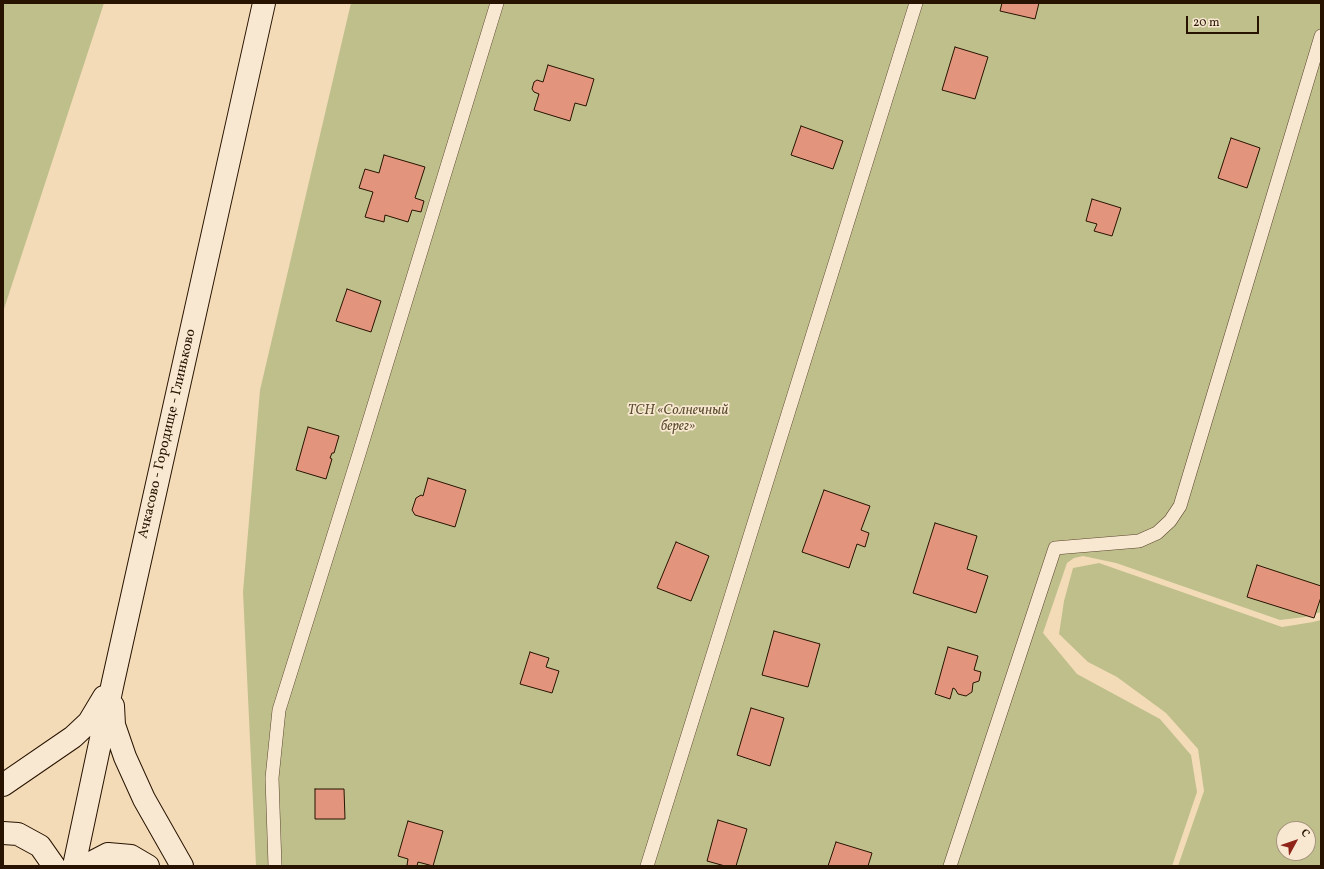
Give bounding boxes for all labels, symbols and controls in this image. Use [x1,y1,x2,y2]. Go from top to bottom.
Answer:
scale bar [1188,8,1261,34]
text: 20 m [1193,15,1220,31]
street label: Ачкасово - Городище - Глиньково [136,328,200,540]
park label: ТСН «Солнечный берег» [628,403,728,436]
north arrow [1276,821,1316,861]
text: С [1297,826,1313,841]

